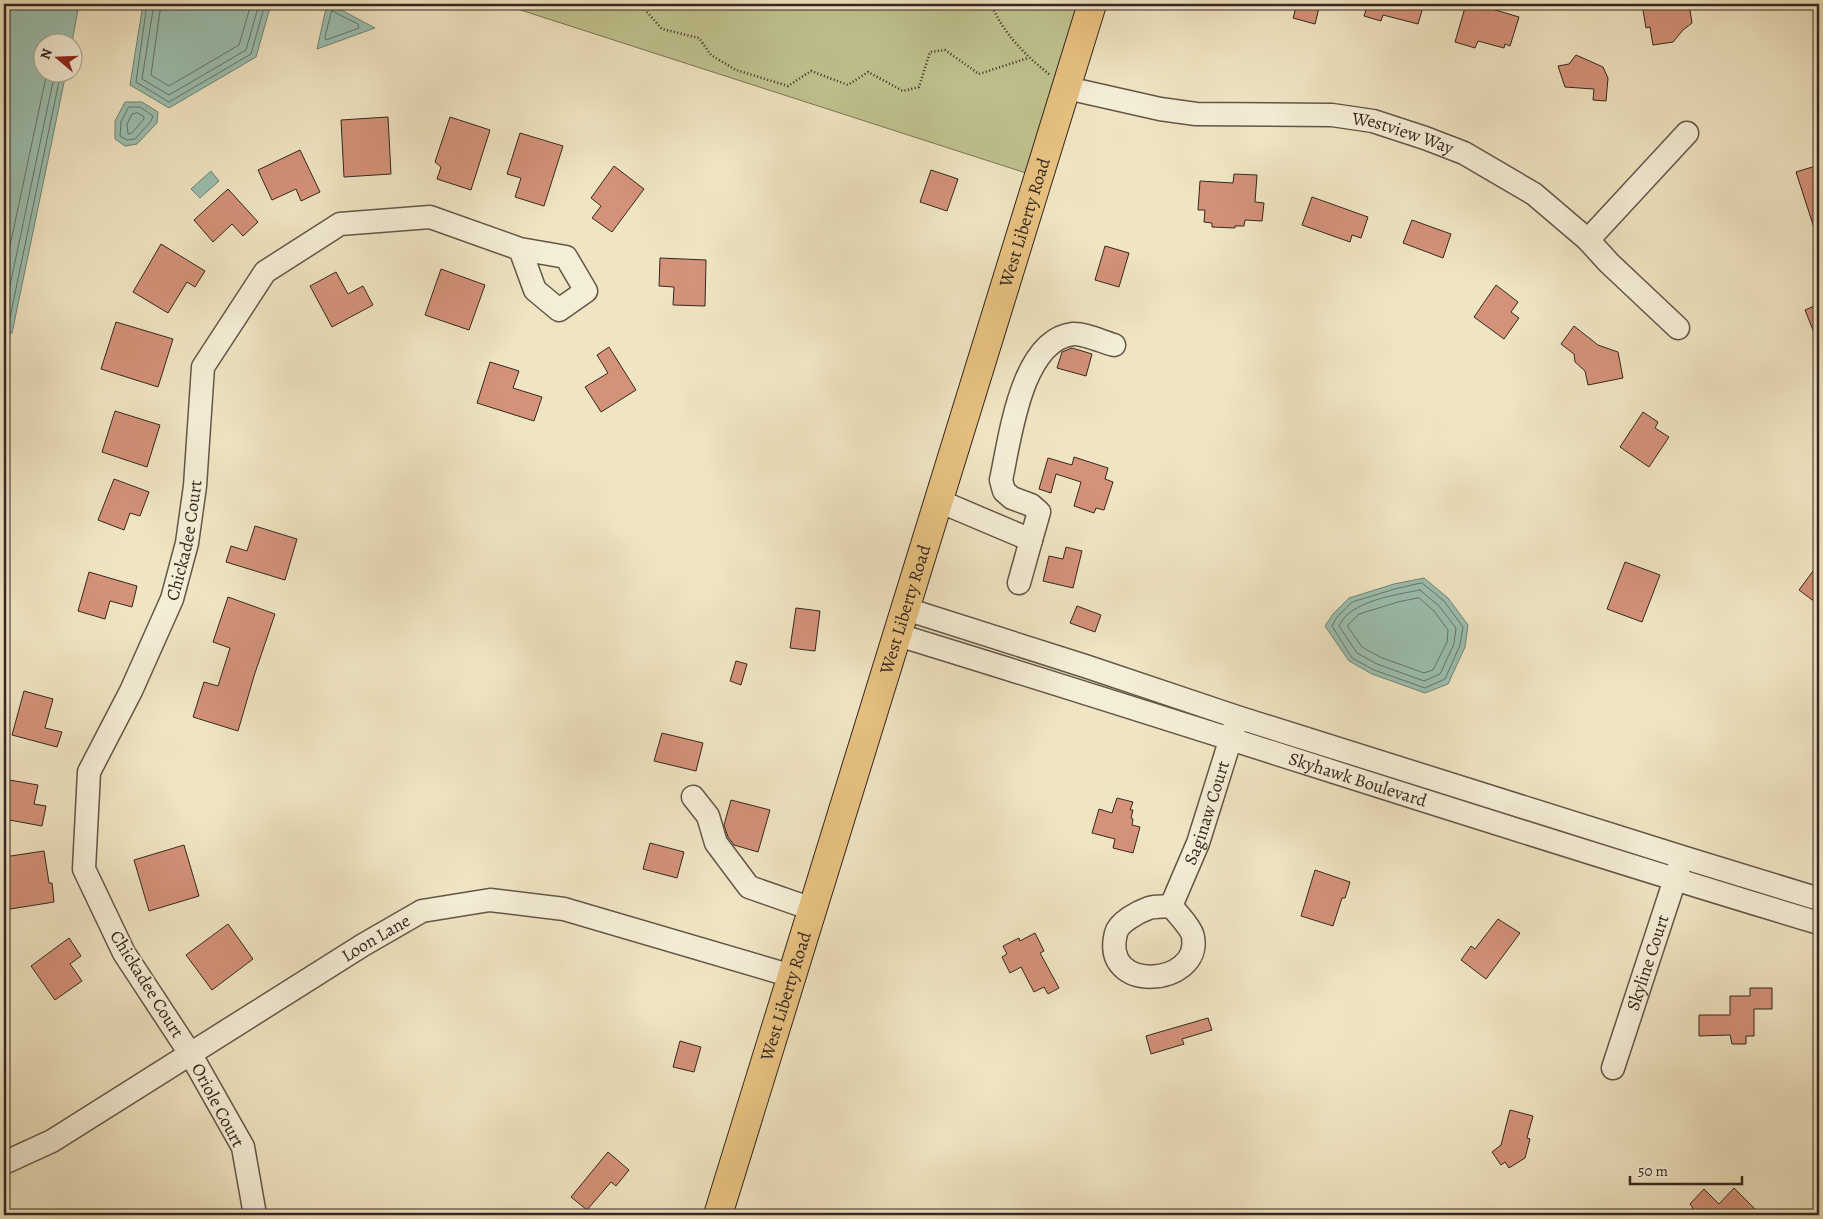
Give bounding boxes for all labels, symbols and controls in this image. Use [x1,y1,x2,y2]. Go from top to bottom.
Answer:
north arrow [32,32,82,82]
text: N [36,46,57,62]
street label: Westview Way [1350,106,1458,160]
street label: West Liberty Road [993,155,1056,291]
street label: Chickadee Court [160,479,207,603]
street label: West Liberty Road [874,541,936,678]
street label: Skyhawk Boulevard [1286,746,1430,813]
street label: Saginaw Court [1178,758,1235,869]
street label: Loon Lane [337,908,415,968]
street label: Skyline Court [1621,911,1675,1014]
street label: Chickadee Court [104,926,190,1042]
street label: West Liberty Road [754,928,817,1065]
street label: Oriole Court [186,1059,250,1151]
scale bar [1630,1154,1743,1186]
text: 50 m [1638,1161,1668,1181]

